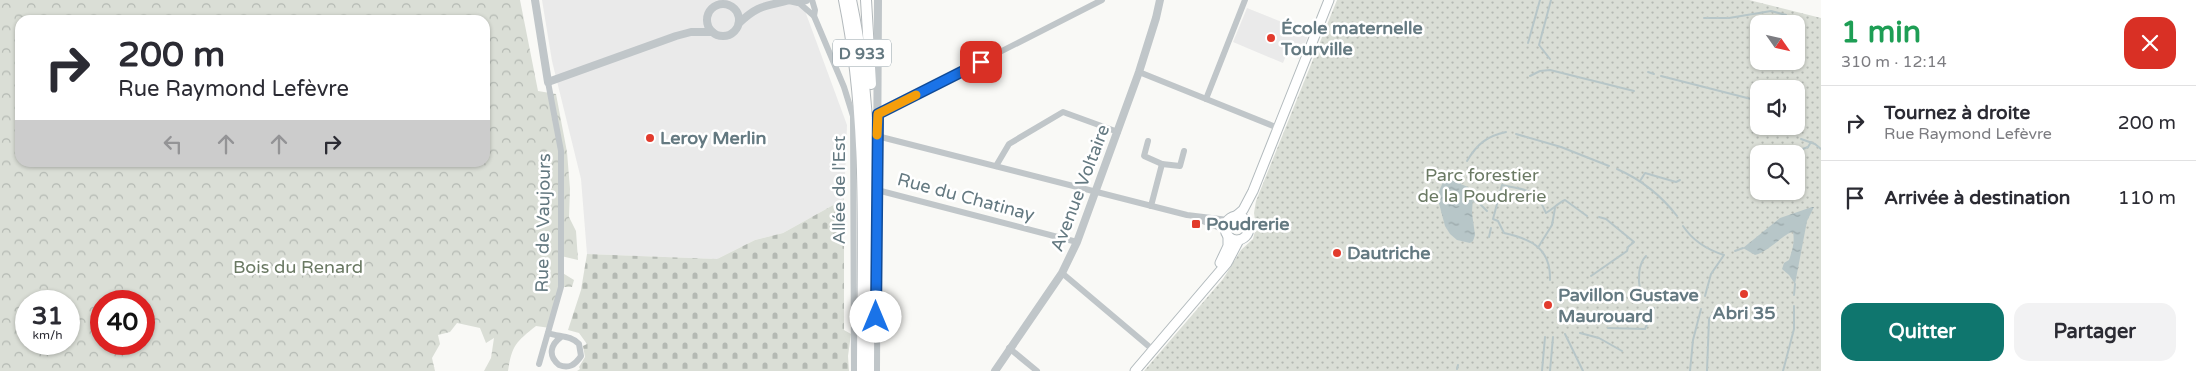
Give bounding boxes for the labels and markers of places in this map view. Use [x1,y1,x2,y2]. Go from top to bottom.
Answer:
place label: École maternelle Tourville [1280,17,1423,60]
marker: École maternelle Tourville [1265,32,1277,44]
pin [960,41,1002,83]
place label: Leroy Merlin [660,127,767,149]
marker: Leroy Merlin [644,132,656,144]
place label: Poudrerie [1206,213,1289,235]
marker: Poudrerie [1190,218,1202,230]
place label: Dautriche [1347,242,1430,264]
marker: Dautriche [1331,247,1343,259]
place label: Pavillon Gustave Maurouard [1558,284,1699,327]
marker: Abri 35 [1738,288,1750,300]
marker: Pavillon Gustave Maurouard [1542,299,1554,311]
place label: Abri 35 [1712,302,1776,324]

